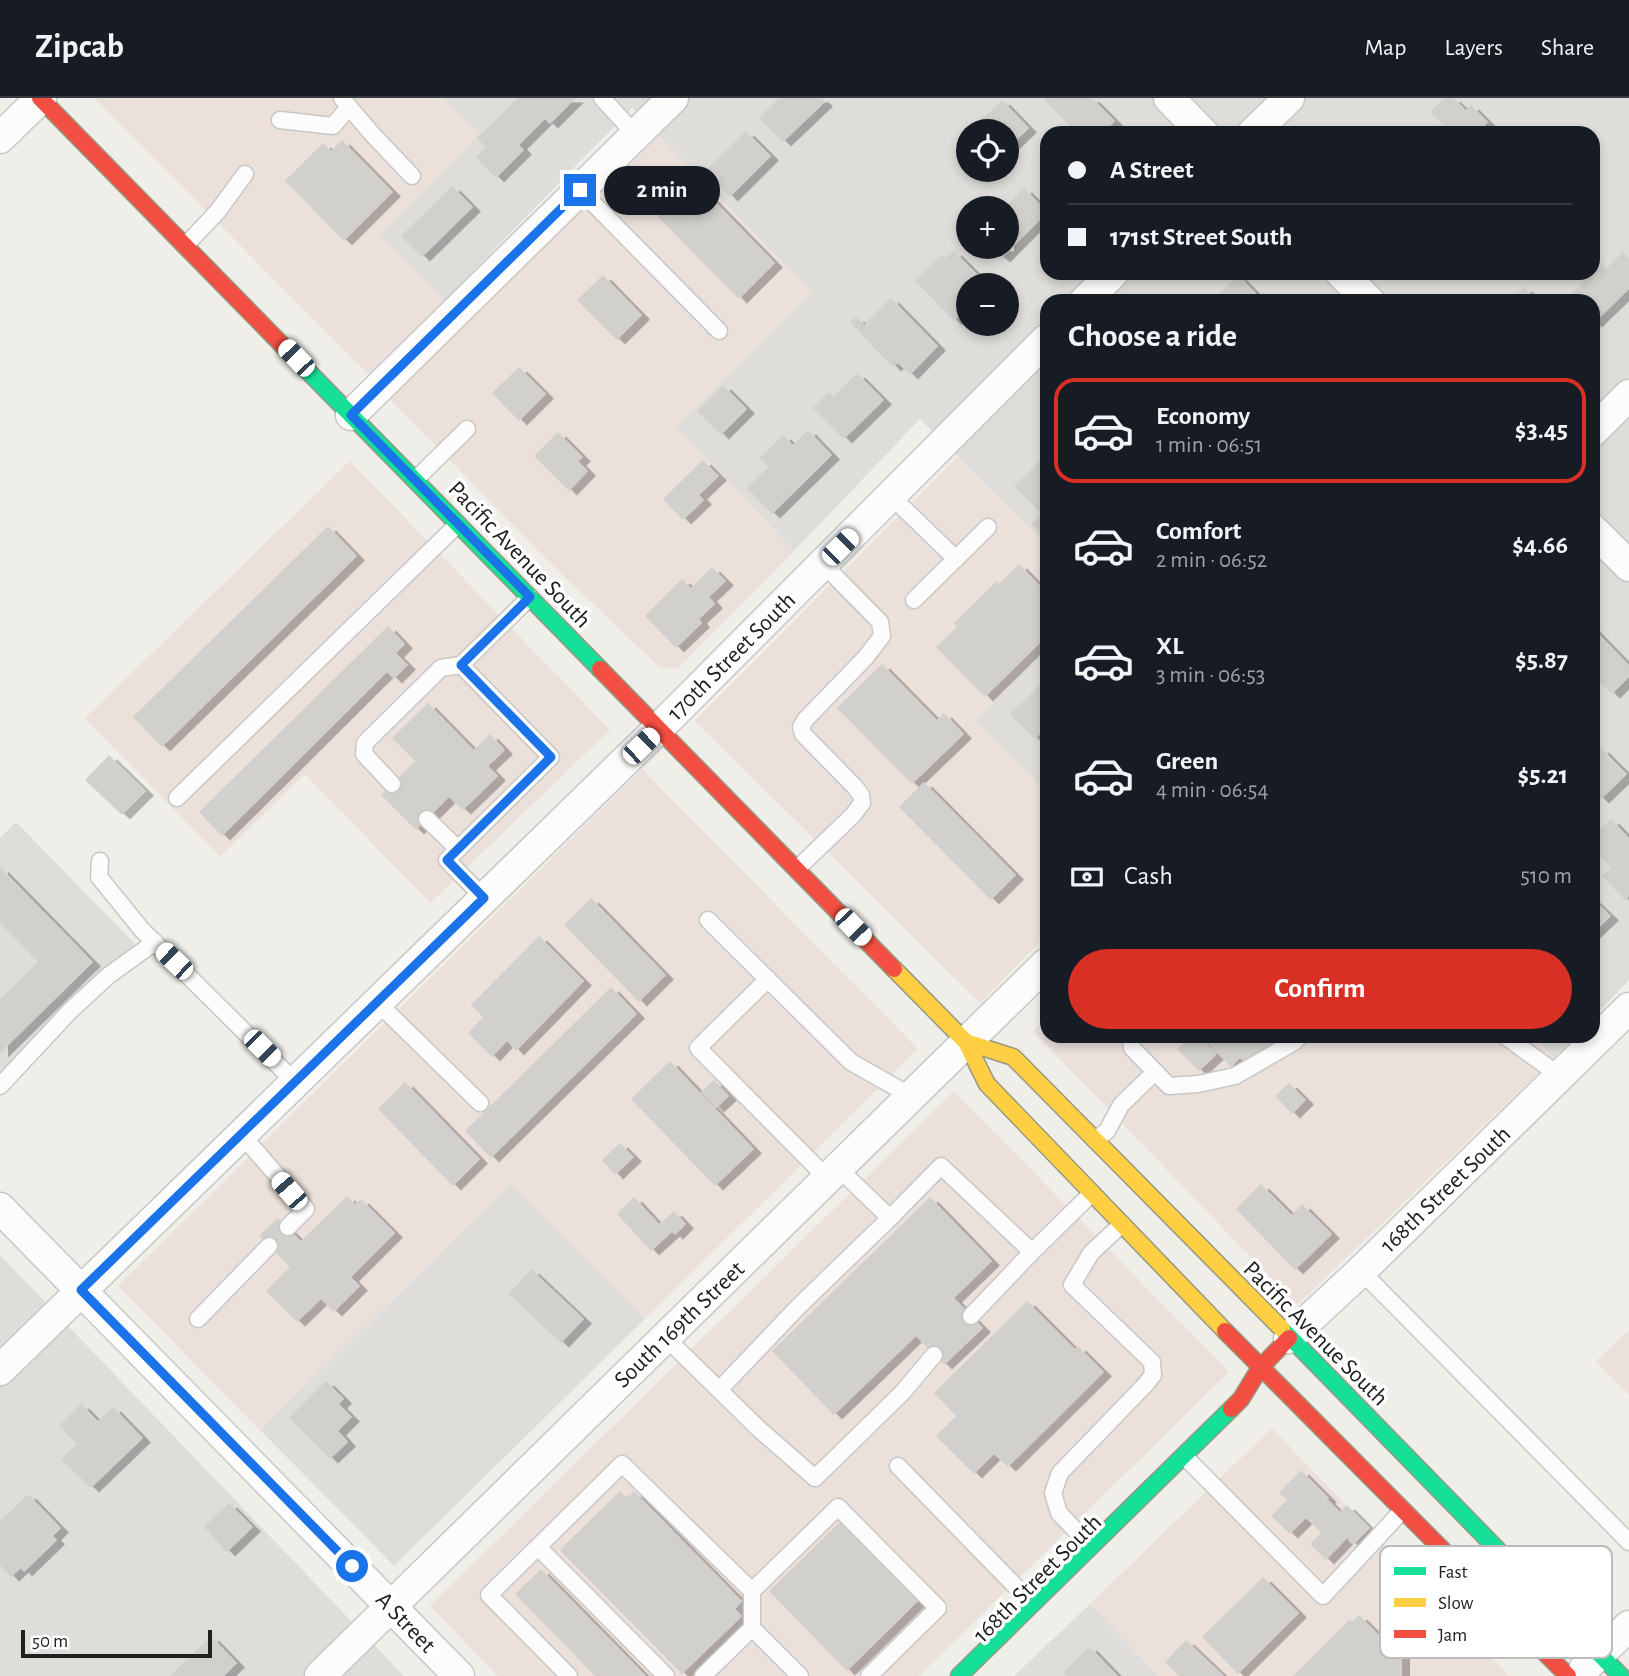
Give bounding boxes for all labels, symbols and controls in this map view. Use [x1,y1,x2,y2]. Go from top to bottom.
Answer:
text: Zipcab [35,31,124,64]
text: Map [1364,36,1406,60]
text: Layers [1444,36,1503,60]
text: Share [1541,36,1594,60]
map controls [956,119,1019,336]
button: locate [956,119,1019,182]
text: A Street [1110,157,1194,183]
callout: 2 min [604,166,720,214]
route end [564,174,596,206]
text: 2 min [636,179,688,202]
button: + [956,196,1019,259]
text: 171st Street South [1110,224,1292,250]
button: − [956,273,1019,336]
text: Choose a ride [1068,320,1237,352]
car [274,336,319,380]
icon: car [1072,399,1135,462]
text: Economy [1156,403,1250,429]
text: $3.45 [1515,417,1568,443]
text: 1 min · 06:51 [1156,434,1262,457]
street label: Pacific Avenue South [443,477,595,633]
icon: car [1072,514,1135,577]
text: Comfort [1156,518,1241,544]
car [818,525,863,569]
text: $4.66 [1512,532,1568,558]
text: 2 min · 06:52 [1156,549,1267,572]
street label: 170th Street South [663,588,800,725]
icon: car [1072,629,1135,692]
text: XL [1156,633,1183,659]
text: $5.87 [1515,647,1568,673]
text: 3 min · 06:53 [1156,664,1265,687]
car [619,724,664,768]
icon: car [1072,744,1135,807]
text: Green [1156,748,1218,774]
text: $5.21 [1518,762,1568,788]
text: 4 min · 06:54 [1156,779,1268,802]
icon: cash [1068,858,1106,896]
text: Cash [1124,863,1173,889]
text: 510 m [1520,865,1572,888]
car [831,905,876,949]
car [152,939,197,983]
button: Confirm [1068,949,1572,1029]
car [240,1026,285,1070]
street label: 168th Street South [1376,1122,1515,1258]
car [268,1168,311,1214]
street label: South 169th Street [610,1257,750,1393]
street label: Pacific Avenue South [1238,1257,1392,1411]
street label: 168th Street South [969,1510,1106,1647]
legend [1380,1546,1612,1658]
route start [336,1550,368,1582]
text: Fast [1438,1563,1468,1582]
street label: A Street [371,1588,440,1658]
text: Slow [1438,1594,1474,1613]
text: Jam [1438,1626,1467,1645]
scale bar [21,1627,212,1659]
text: 50 m [32,1632,68,1651]

